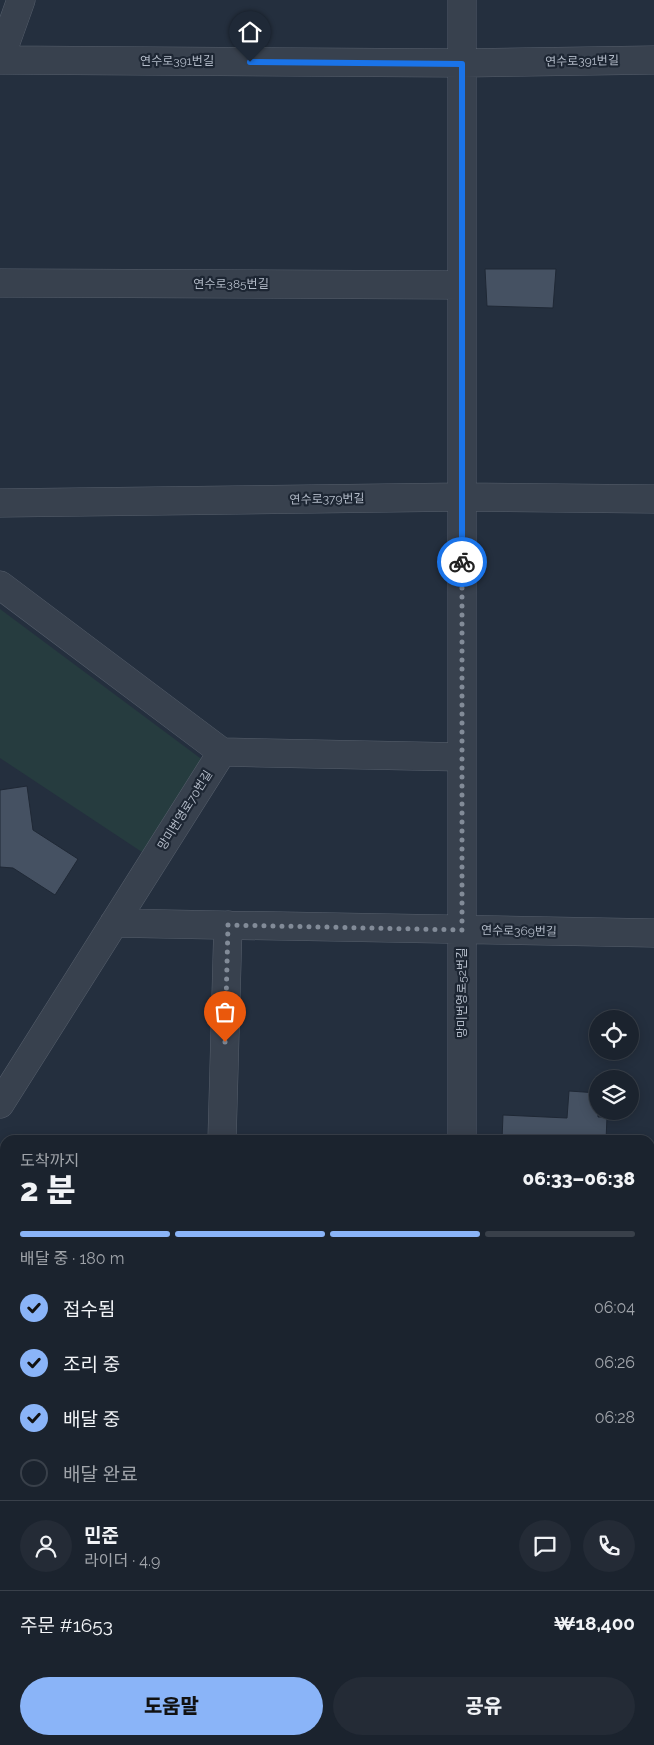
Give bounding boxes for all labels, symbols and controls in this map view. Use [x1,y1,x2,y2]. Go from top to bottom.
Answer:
pin [229,11,271,62]
icon: home [236,18,264,46]
street label: 연수로391번길 [545,53,619,69]
street label: 연수로391번길 [140,54,214,68]
street label: 연수로385번길 [193,277,269,291]
street label: 연수로379번길 [289,491,365,507]
courier [437,537,487,587]
icon: bike [448,548,476,576]
street label: 망미번영로70번길 [155,768,215,852]
street label: 연수로369번길 [481,923,557,939]
street label: 망미번영로52번길 [455,948,469,1038]
pin [204,991,246,1042]
icon: bag [211,998,239,1026]
map controls [589,1010,639,1120]
button: locate [589,1010,639,1060]
button: layers [589,1070,639,1120]
text: 도착까지 [20,1151,79,1170]
text: 06:33–06:38 [523,1167,635,1189]
text: 2 분 [20,1171,75,1208]
text: 배달 중 · 180 m [20,1249,124,1268]
icon: check [20,1294,48,1322]
text: 접수됨 [63,1298,115,1320]
text: 06:04 [594,1298,635,1317]
icon: check [20,1349,48,1377]
text: 조리 중 [63,1353,120,1375]
text: 06:26 [595,1353,635,1372]
icon: check [20,1404,48,1432]
text: 배달 중 [63,1408,120,1430]
text: 06:28 [595,1408,635,1427]
text: 배달 완료 [63,1463,138,1485]
button: person [20,1520,72,1572]
button: chat [519,1520,571,1572]
button: phone [583,1520,635,1572]
text: 민준 [84,1524,119,1546]
text: 라이더 · 4.9 [84,1551,160,1570]
text: ₩18,400 [554,1612,635,1634]
text: 주문 #1653 [20,1614,113,1636]
button: 도움말 [20,1677,323,1735]
button: 공유 [333,1677,635,1735]

